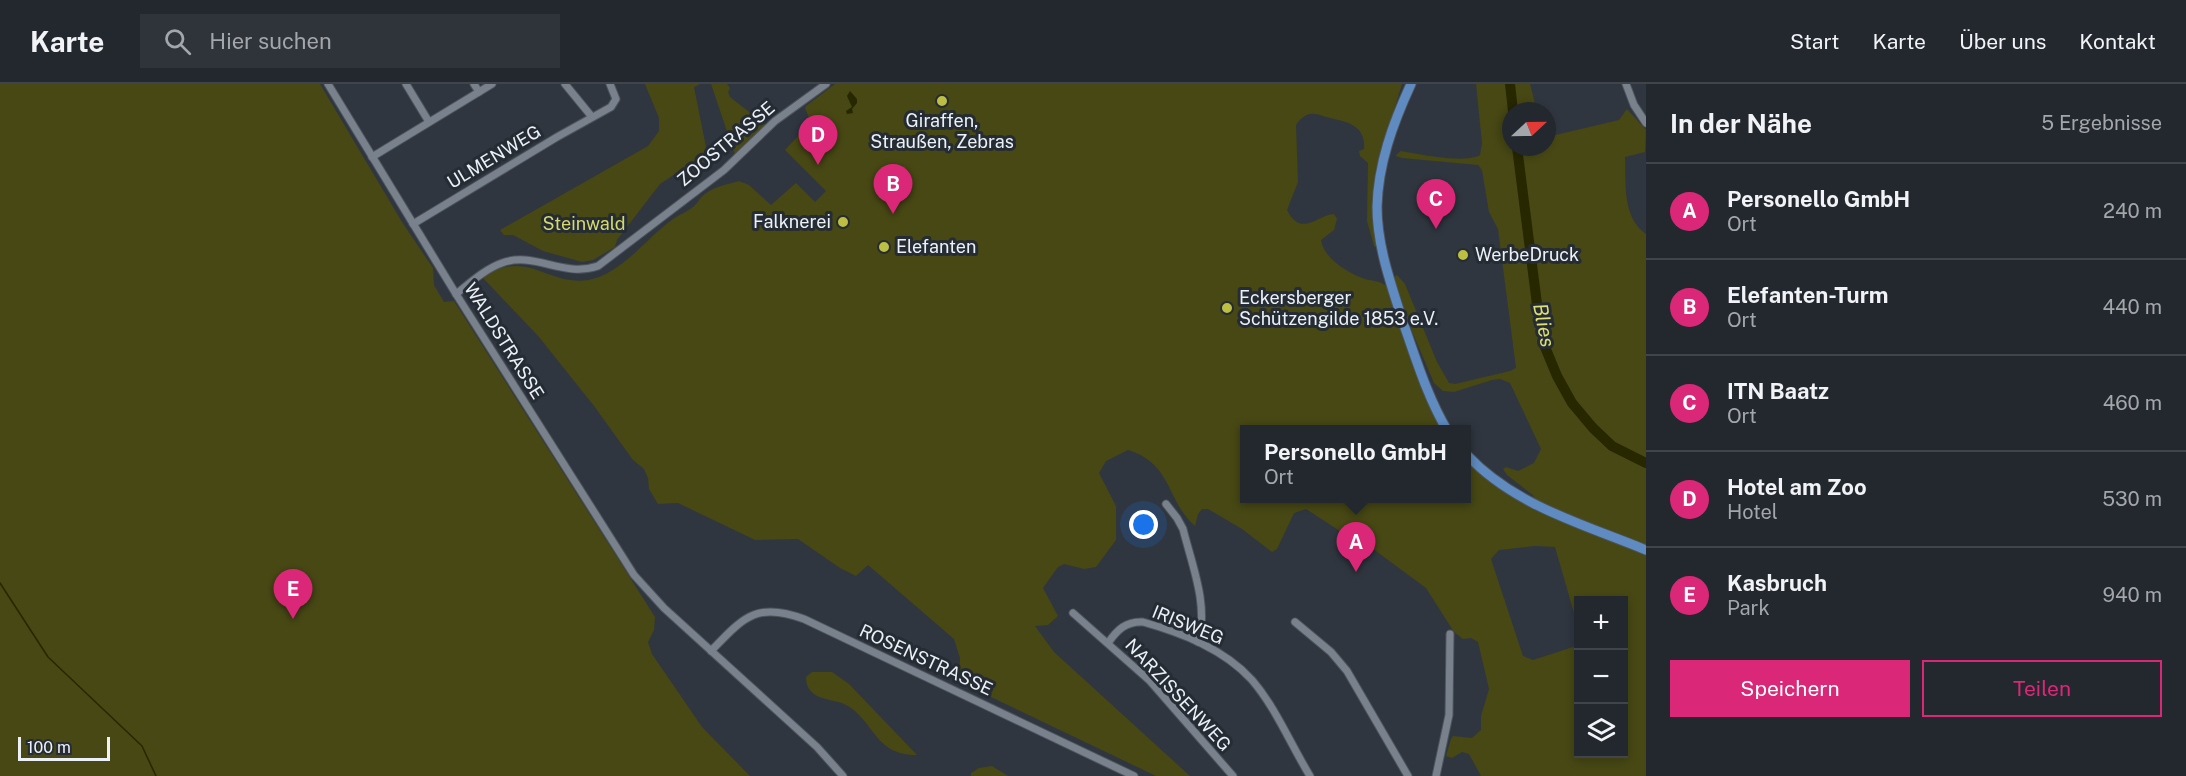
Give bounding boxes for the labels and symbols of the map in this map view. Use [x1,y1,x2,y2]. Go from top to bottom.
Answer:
marker: Giraffen, Straußen, Zebras [935,94,949,108]
street label: ZOOSTRASSE [673,97,779,190]
north arrow [1502,102,1556,156]
place label: Giraffen, Straußen, Zebras [870,110,1014,152]
pin: D [798,116,838,165]
street label: ULMENWEG [443,120,544,193]
pin: B [874,164,912,214]
pin: C [1416,180,1456,229]
place label: Falknerei [753,211,831,232]
park label: Steinwald [543,213,625,234]
marker: Falknerei [836,215,850,229]
place label: Elefanten [896,236,976,257]
marker: Elefanten [877,240,891,254]
place label: WerbeDruck [1475,244,1579,265]
marker: WerbeDruck [1456,248,1470,262]
street label: WALDSTRASSE [460,279,549,403]
place label: Eckersberger Schützengilde 1853 e.V. [1239,287,1438,329]
marker: Eckersberger Schützengilde 1853 e.V. [1220,301,1234,315]
water label: Blies [1528,301,1560,349]
your location [1129,510,1158,539]
pin: A [1336,522,1376,572]
pin: E [274,570,312,619]
street label: IRISWEG [1149,601,1227,648]
street label: ROSENSTRASSE [856,619,996,700]
street label: NARZISSENWEG [1121,634,1236,755]
scale bar [18,734,110,762]

